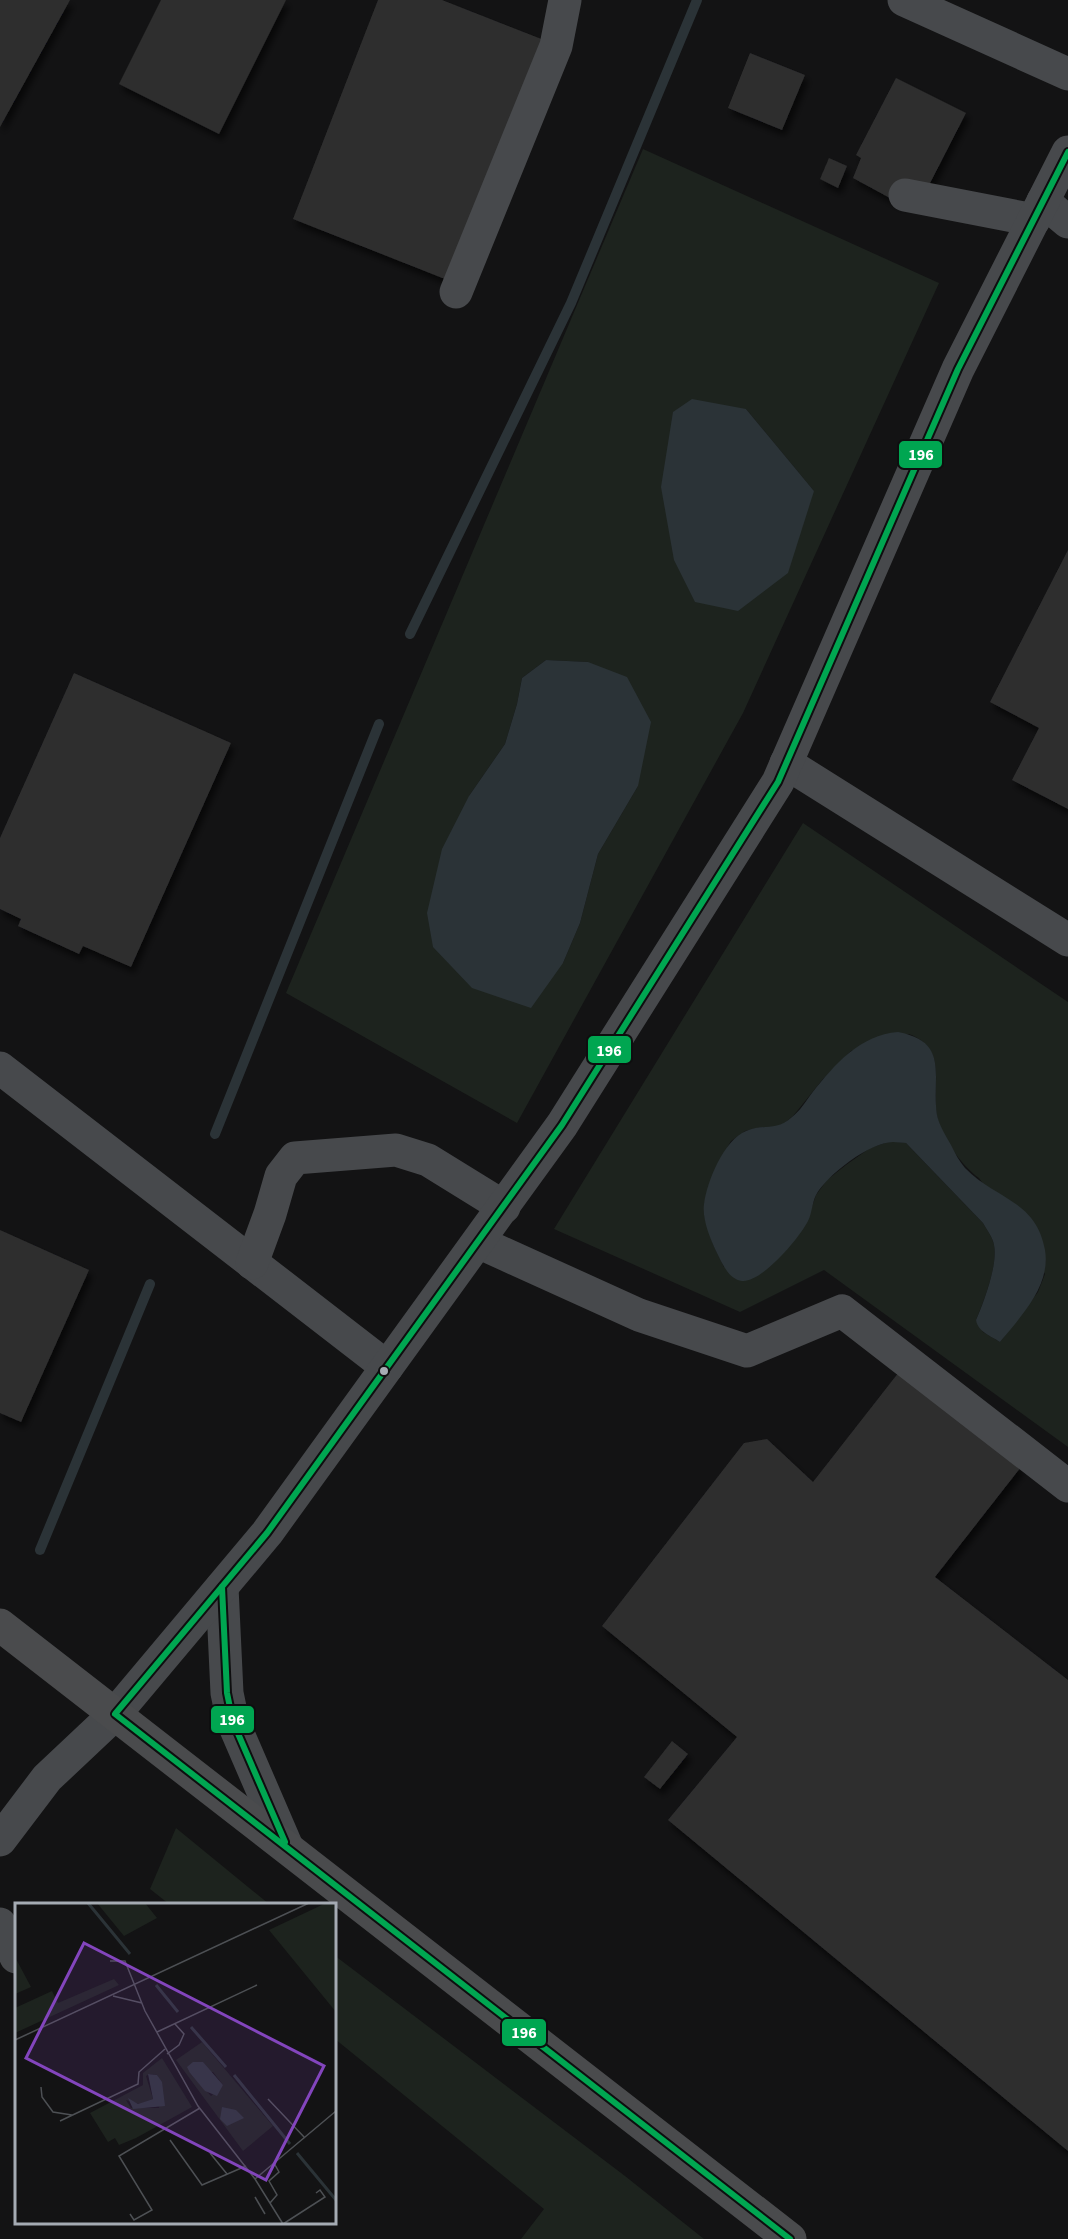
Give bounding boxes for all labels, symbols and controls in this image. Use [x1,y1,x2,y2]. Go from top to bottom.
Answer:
line badge: 196 [898,440,943,469]
text: 196 [908,444,934,466]
line badge: 196 [587,1035,632,1064]
text: 196 [596,1040,622,1062]
unlabelled marker [378,1365,390,1377]
line badge: 196 [210,1705,255,1734]
text: 196 [219,1709,245,1731]
inset map [15,1903,336,2224]
line badge: 196 [501,2018,547,2047]
text: 196 [511,2022,537,2044]

